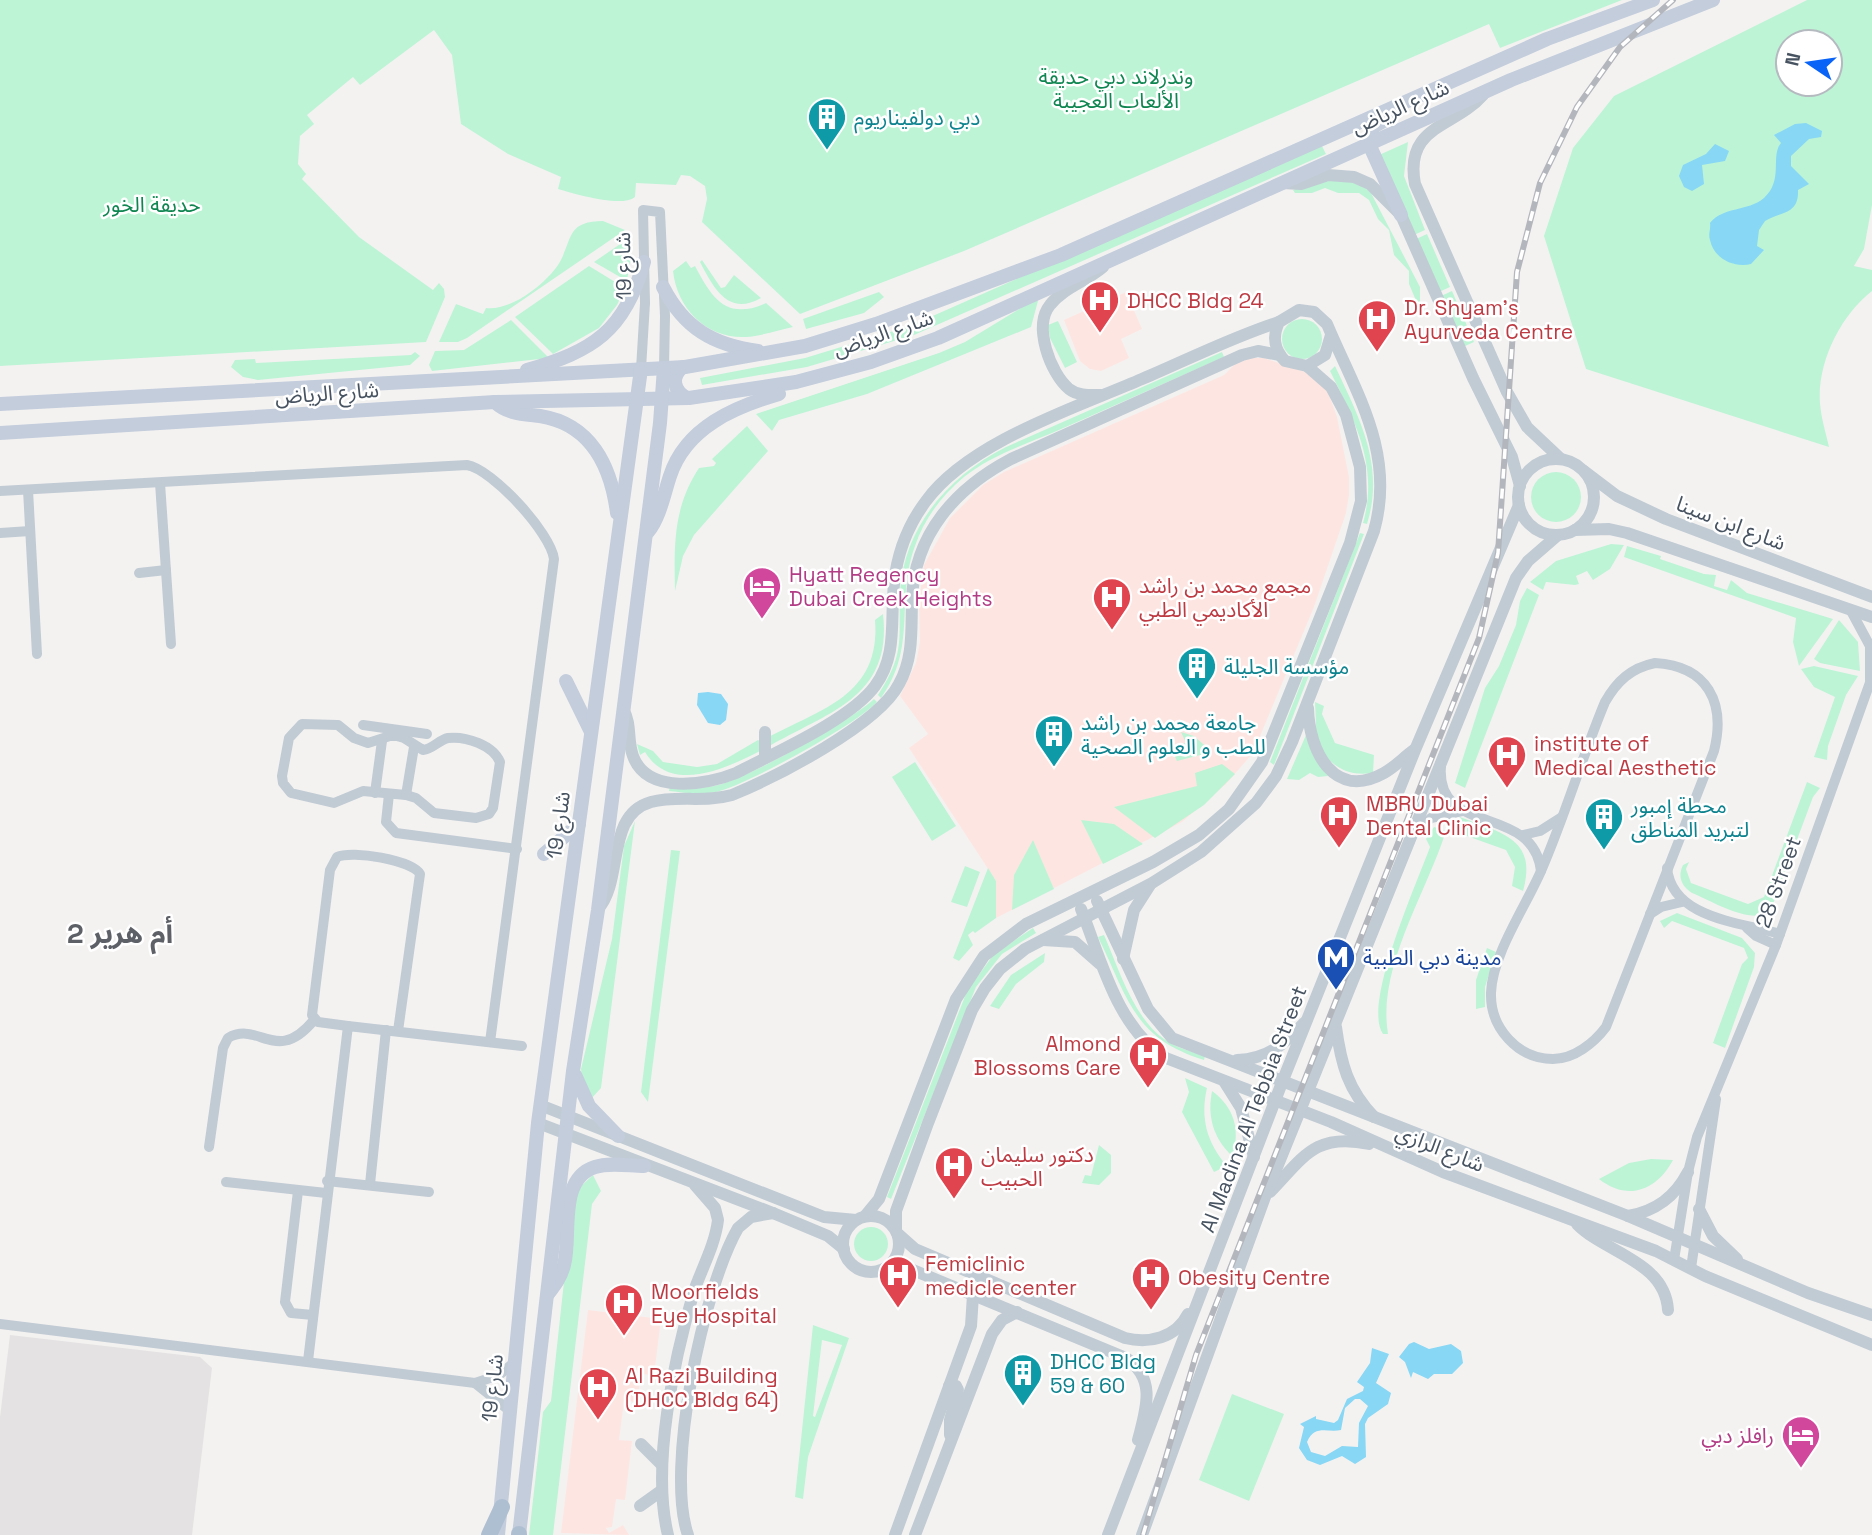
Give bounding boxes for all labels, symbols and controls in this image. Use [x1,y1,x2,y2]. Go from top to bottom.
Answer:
north arrow [1774,28,1844,98]
text: N [1779,50,1807,68]
park label: وندرلاند دبي حديقة الألعاب العجيبة [1039,63,1193,114]
street label: شارع الرياض [1347,73,1454,142]
building icon: دبي دولفيناريوم [806,96,848,151]
place label: دبي دولفيناريوم [854,104,980,134]
park label: حديقة الخور [102,191,201,218]
street label: شارع 19 [609,232,639,300]
hospital icon: DHCC Bldg 24 [1079,279,1121,334]
place label: DHCC Bldg 24 [1127,287,1264,314]
place label: Dr. Shyam’s Ayurveda Centre [1404,294,1573,345]
hospital icon: Dr. Shyam’s Ayurveda Centre [1356,298,1398,353]
street label: شارع الرياض [829,303,937,365]
street label: شارع الرياض [274,376,380,412]
street label: شارع ابن سينا [1672,490,1790,558]
place label: Hyatt Regency Dubai Creek Heights [789,561,993,612]
hotel icon: Hyatt Regency Dubai Creek Heights [741,565,783,620]
place label: مجمع محمد بن راشد الأكاديمي الطبي [1139,572,1311,625]
hospital icon: مجمع محمد بن راشد الأكاديمي الطبي [1091,576,1133,631]
building icon: مؤسسة الجليلة [1176,645,1218,700]
place label: مؤسسة الجليلة [1224,653,1349,680]
place label: جامعة محمد بن راشد للطب و العلوم الصحية [1081,709,1266,763]
building icon: جامعة محمد بن راشد للطب و العلوم الصحية [1033,713,1075,768]
place label: institute of Medical Aesthetic [1534,730,1717,781]
hospital icon: institute of Medical Aesthetic [1486,734,1528,789]
street label: شارع 19 [540,789,578,861]
place label: MBRU Dubai Dental Clinic [1366,790,1492,841]
place label: محطة إمبور لتبريد المناطق [1630,792,1749,843]
hospital icon: MBRU Dubai Dental Clinic [1318,794,1360,849]
building icon: محطة إمبور لتبريد المناطق [1583,796,1625,851]
street label: 28 Street [1749,833,1807,931]
district label: أم هرير 2 [67,915,173,955]
metro station icon: مدينة دبي الطبية [1315,936,1357,991]
place label: مدينة دبي الطبية [1363,944,1501,973]
street label: Al Madina Al Tebbia Street [1193,982,1313,1236]
place label: Almond Blossoms Care [974,1030,1121,1081]
hospital icon: Almond Blossoms Care [1127,1034,1169,1089]
street label: شارع الرازي [1391,1118,1488,1181]
place label: دكتور سليمان الحبيب [981,1141,1094,1192]
hospital icon: دكتور سليمان الحبيب [933,1145,975,1200]
place label: Femiclinic medicle center [925,1250,1077,1301]
hospital icon: Femiclinic medicle center [877,1254,919,1309]
hospital icon: Obesity Centre [1130,1256,1172,1311]
place label: Obesity Centre [1178,1264,1330,1291]
place label: Moorfields Eye Hospital [651,1278,777,1329]
hospital icon: Moorfields Eye Hospital [603,1282,645,1337]
place label: DHCC Bldg 59 & 60 [1050,1348,1156,1399]
building icon: DHCC Bldg 59 & 60 [1002,1352,1044,1407]
street label: شارع 19 [475,1353,511,1423]
place label: Al Razi Building (DHCC Bldg 64) [625,1362,778,1413]
hospital icon: Al Razi Building (DHCC Bldg 64) [577,1366,619,1421]
hotel icon: رافلز دبي [1780,1414,1822,1469]
place label: رافلز دبي [1701,1422,1774,1451]

